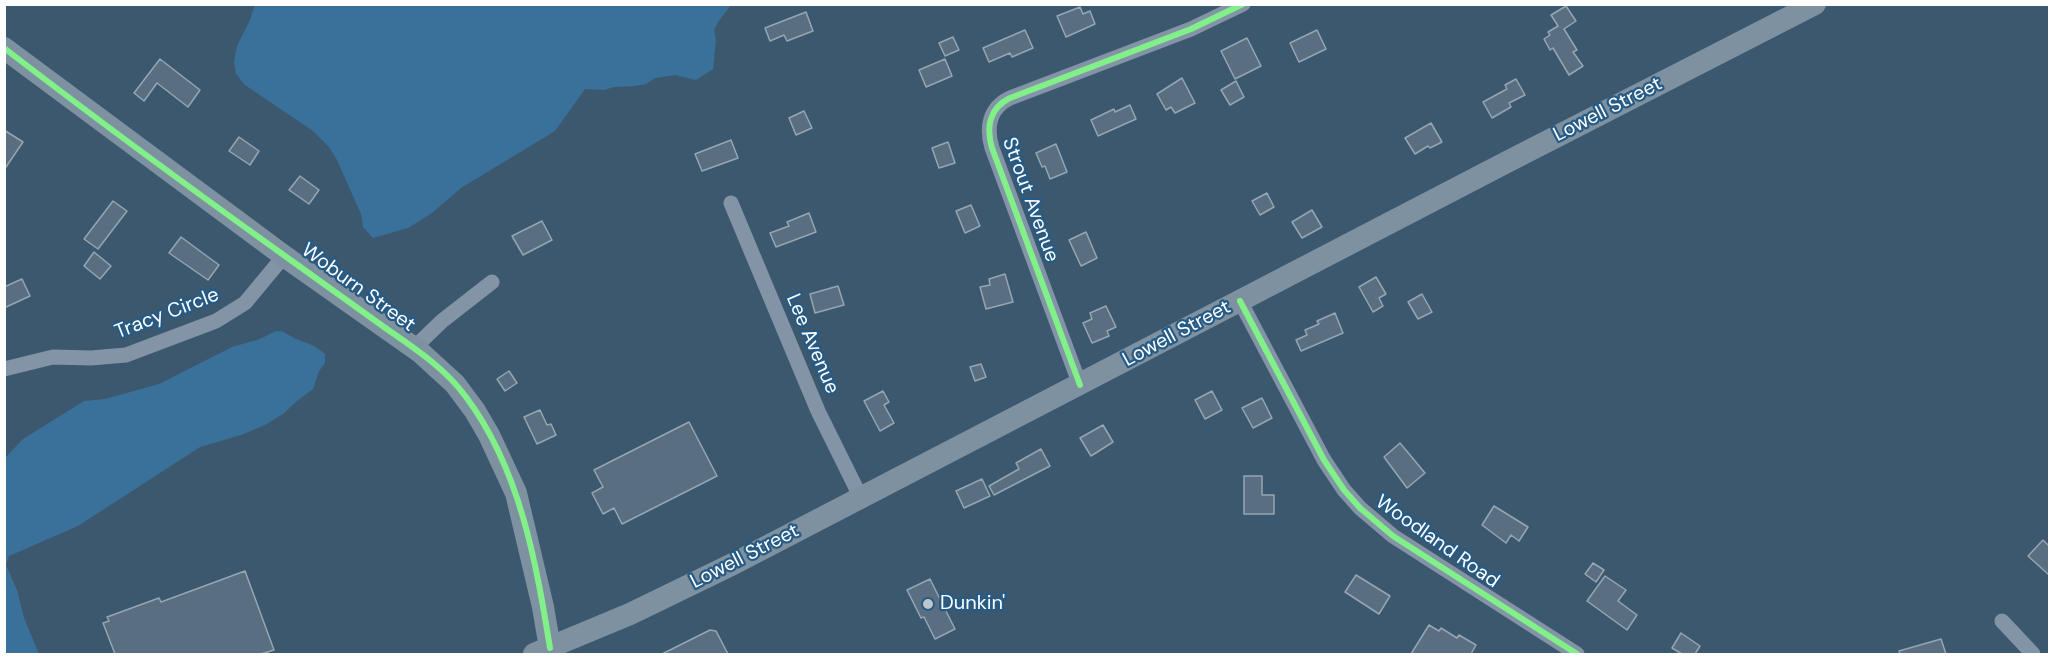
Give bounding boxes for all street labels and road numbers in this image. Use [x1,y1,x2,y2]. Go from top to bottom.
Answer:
street label: Lowell Street [1550,72,1666,148]
street label: Strout Avenue [996,134,1064,266]
street label: Woburn Street [296,239,420,337]
street label: Tracy Circle [112,283,222,345]
street label: Lee Avenue [780,290,844,398]
street label: Lowell Street [1119,296,1235,372]
street label: Woodland Road [1370,490,1504,594]
street label: Lowell Street [687,519,803,595]

